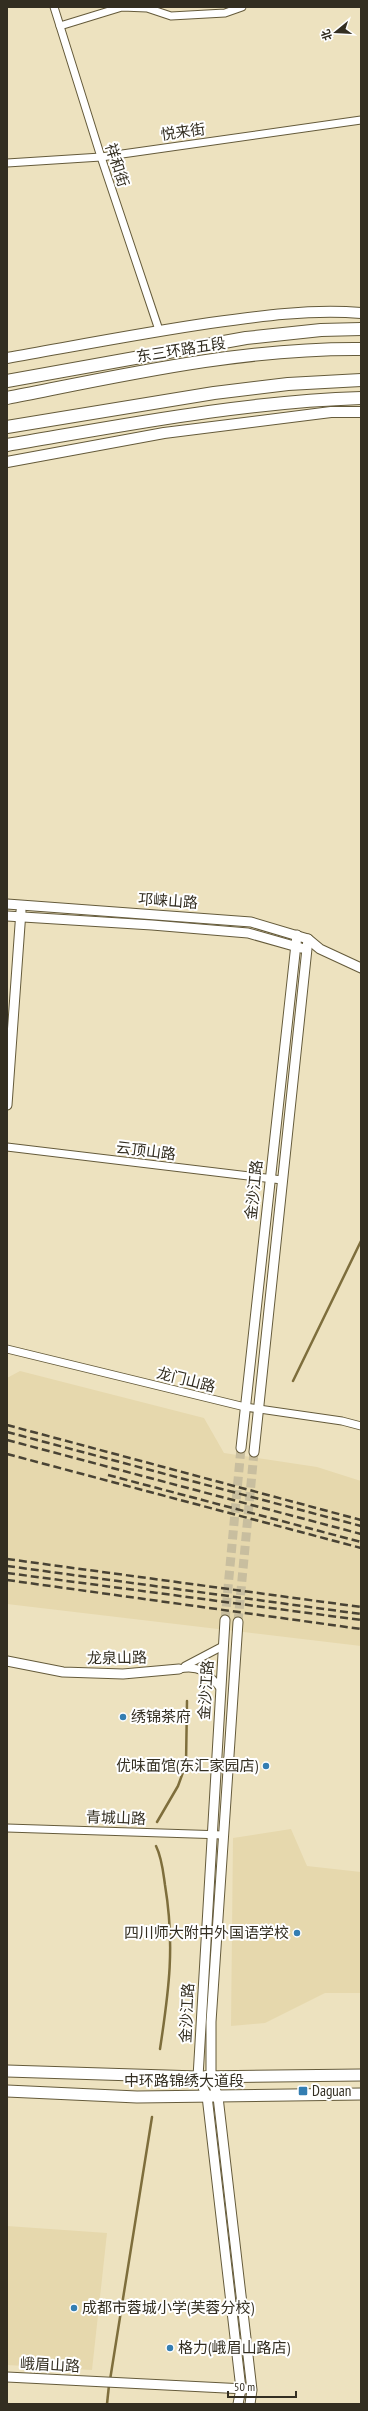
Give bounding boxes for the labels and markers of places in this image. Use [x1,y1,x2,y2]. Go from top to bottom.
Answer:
place label: 绣锦茶府 [131,1707,191,1726]
marker: 绣锦茶府 [118,1712,128,1722]
place label: 优味面馆(东汇家园店) [116,1756,258,1775]
marker: 优味面馆(东汇家园店) [261,1761,271,1771]
place label: 四川师大附中外国语学校 [124,1923,289,1942]
marker: 四川师大附中外国语学校 [292,1928,302,1938]
place label: Daguan [312,2081,351,2100]
marker: Daguan [297,2085,309,2097]
place label: 成都市蓉城小学(芙蓉分校) [82,2298,254,2317]
marker: 成都市蓉城小学(芙蓉分校) [69,2303,79,2313]
place label: 格力(峨眉山路店) [178,2338,290,2357]
marker: 格力(峨眉山路店) [165,2343,175,2353]

